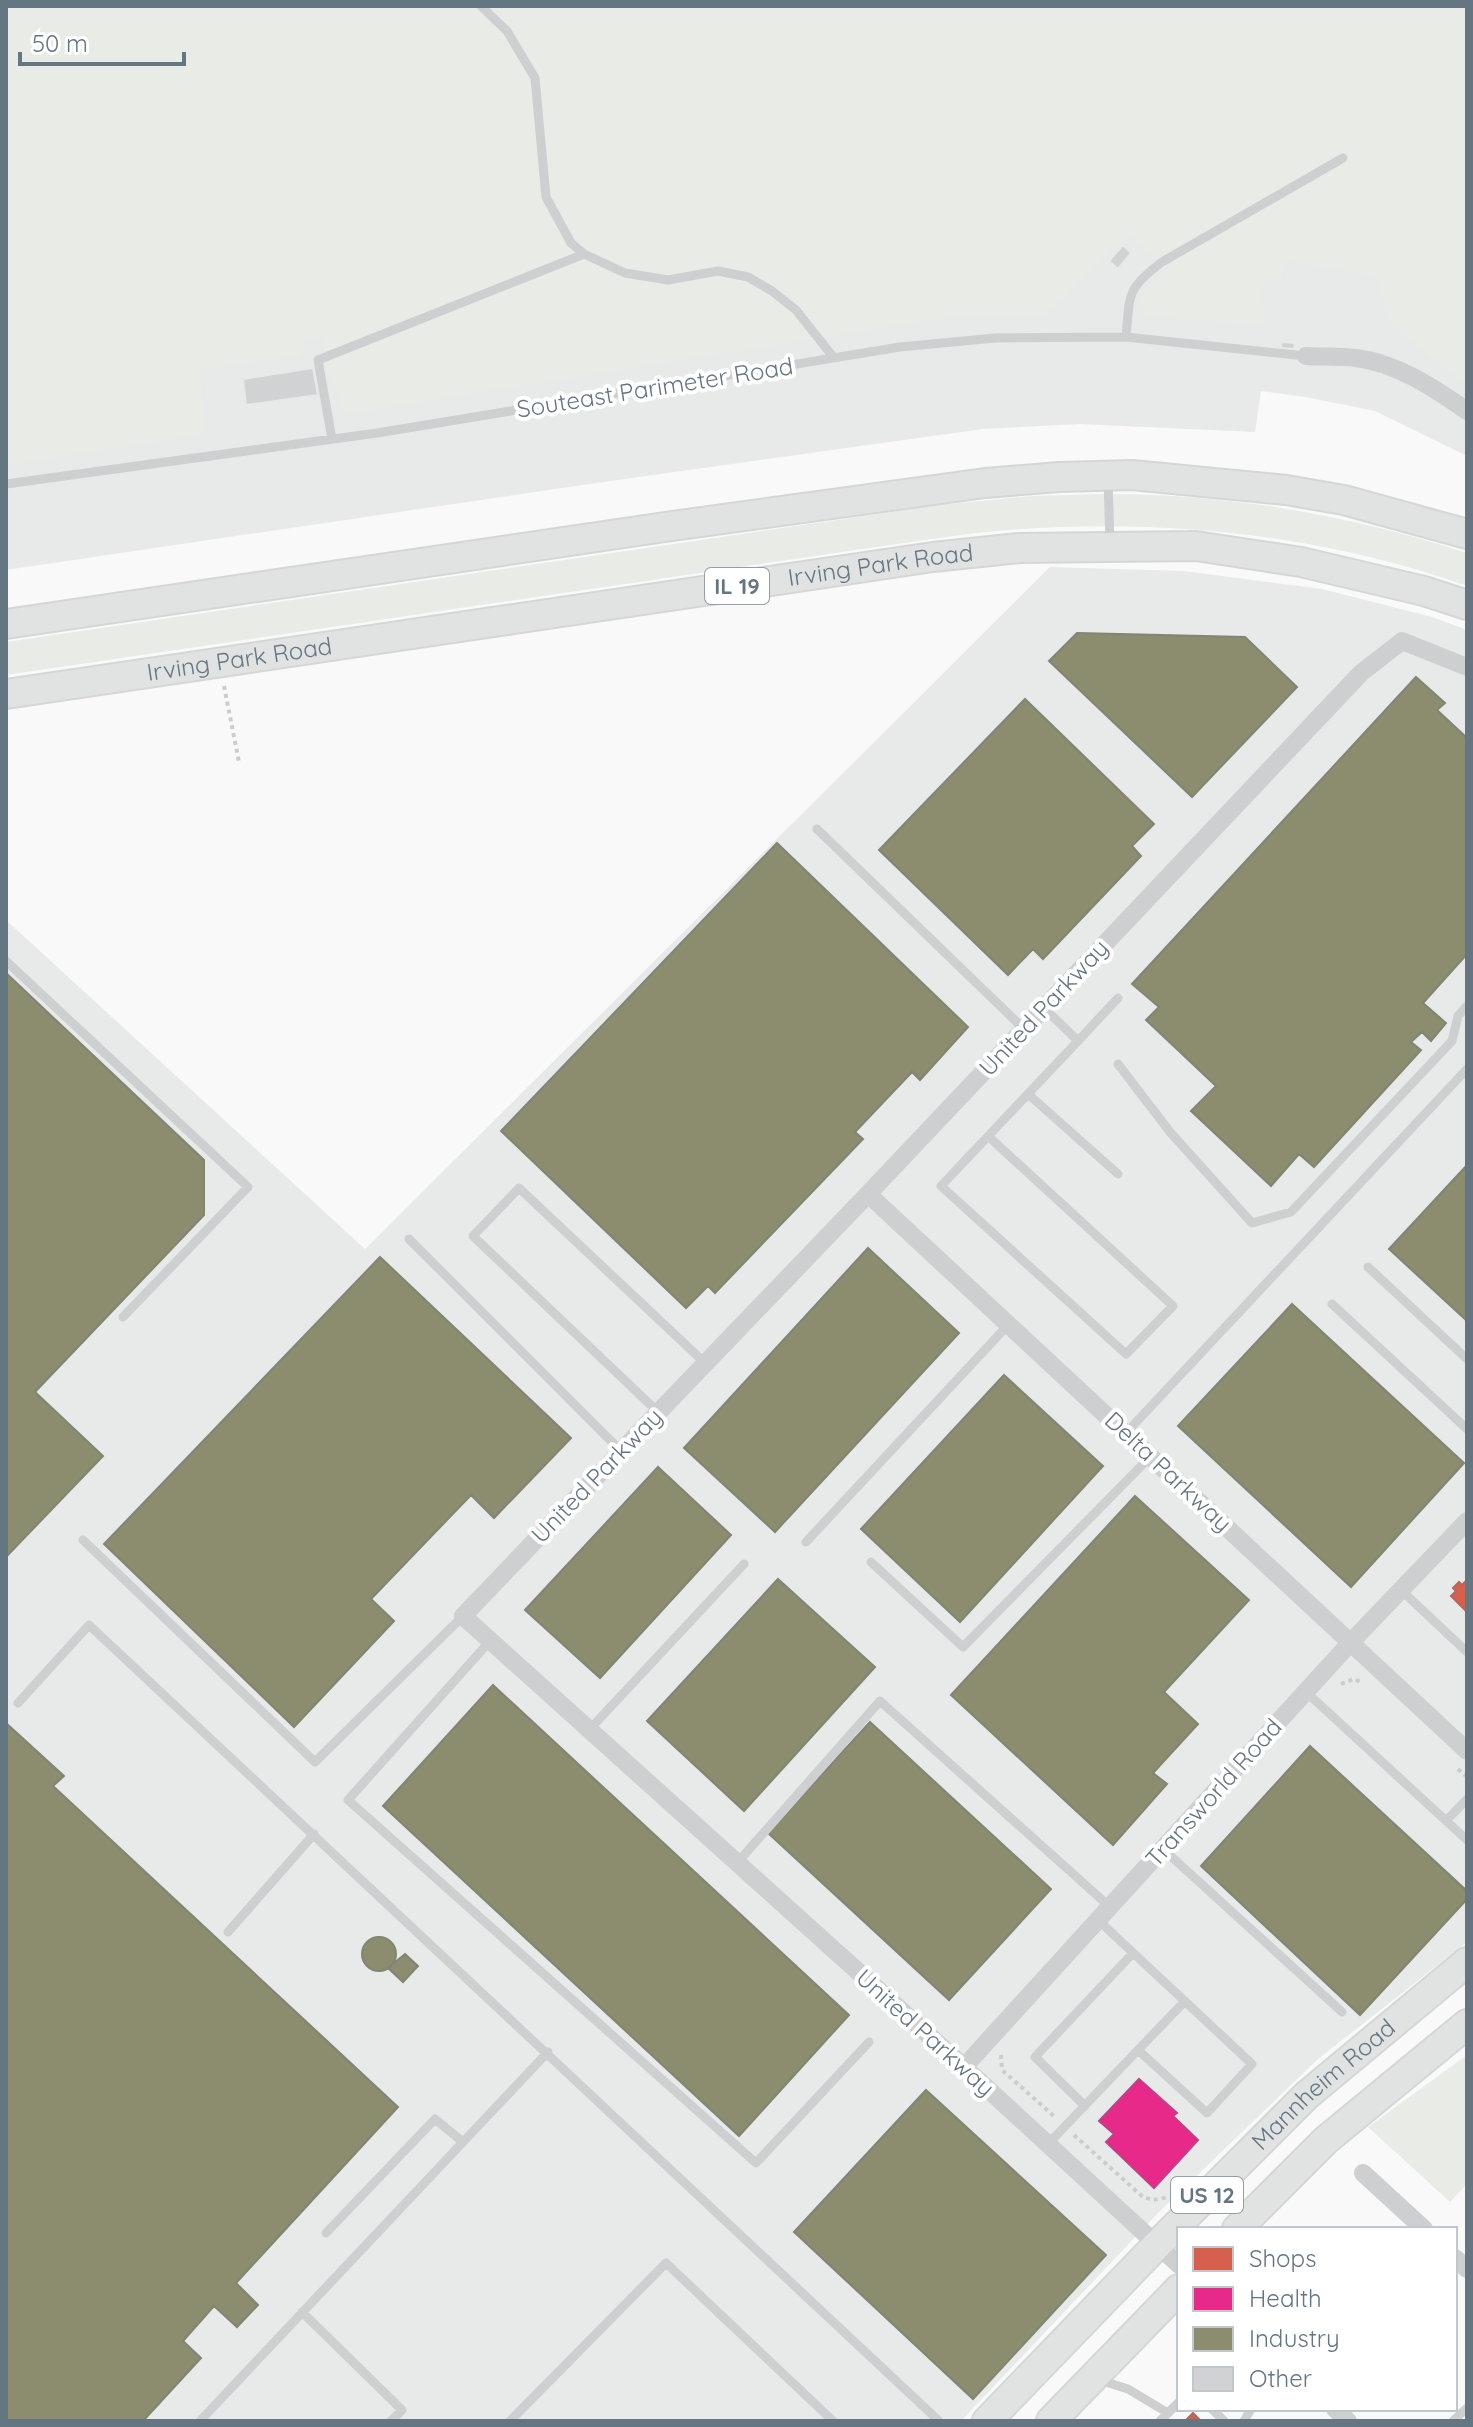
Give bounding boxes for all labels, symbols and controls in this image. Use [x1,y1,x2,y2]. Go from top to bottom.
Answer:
scale bar [20,16,184,66]
text: 50 m [32,28,88,58]
street label: Souteast Parimeter Road [515,350,795,424]
street label: Irving Park Road [786,537,975,592]
road number: IL 19 [705,568,769,604]
street label: Irving Park Road [145,630,334,687]
street label: United Parkway [972,933,1114,1082]
street label: United Parkway [524,1402,668,1549]
street label: Delta Parkway [1099,1405,1238,1538]
street label: Transworld Road [1139,1712,1288,1873]
street label: United Parkway [850,1962,1001,2102]
street label: Mannheim Road [1245,2012,1401,2156]
road number: US 12 [1171,2177,1243,2213]
legend [1177,2227,1457,2411]
text: Shops [1249,2243,1316,2273]
text: Health [1249,2283,1322,2313]
text: Industry [1249,2323,1340,2353]
text: Other [1249,2363,1312,2393]

